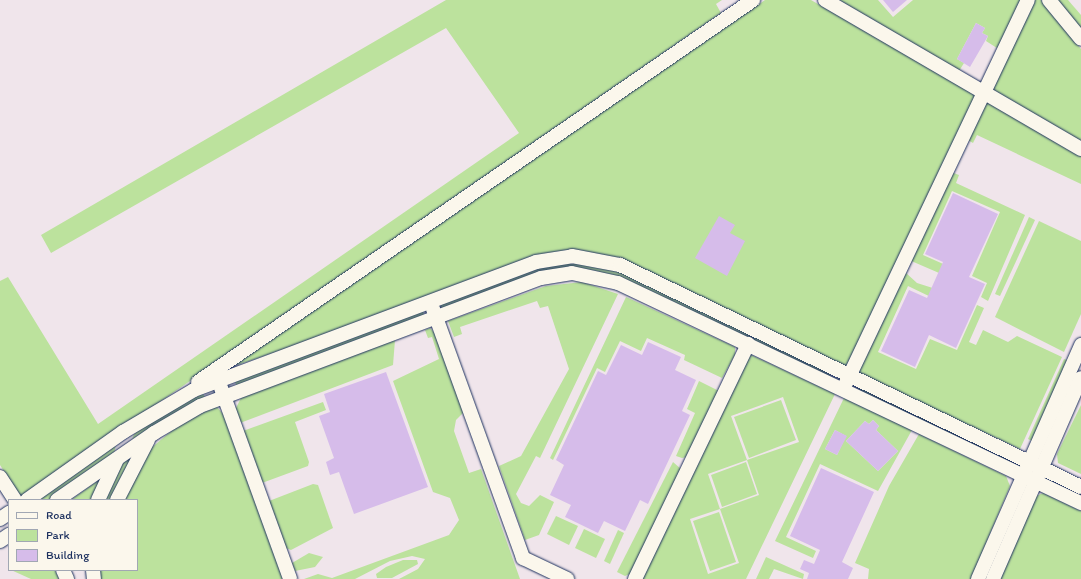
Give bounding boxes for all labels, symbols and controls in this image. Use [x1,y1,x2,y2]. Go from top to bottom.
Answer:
legend [8,499,138,571]
text: Road [46,508,72,522]
text: Park [46,528,70,542]
text: Building [46,548,89,562]

